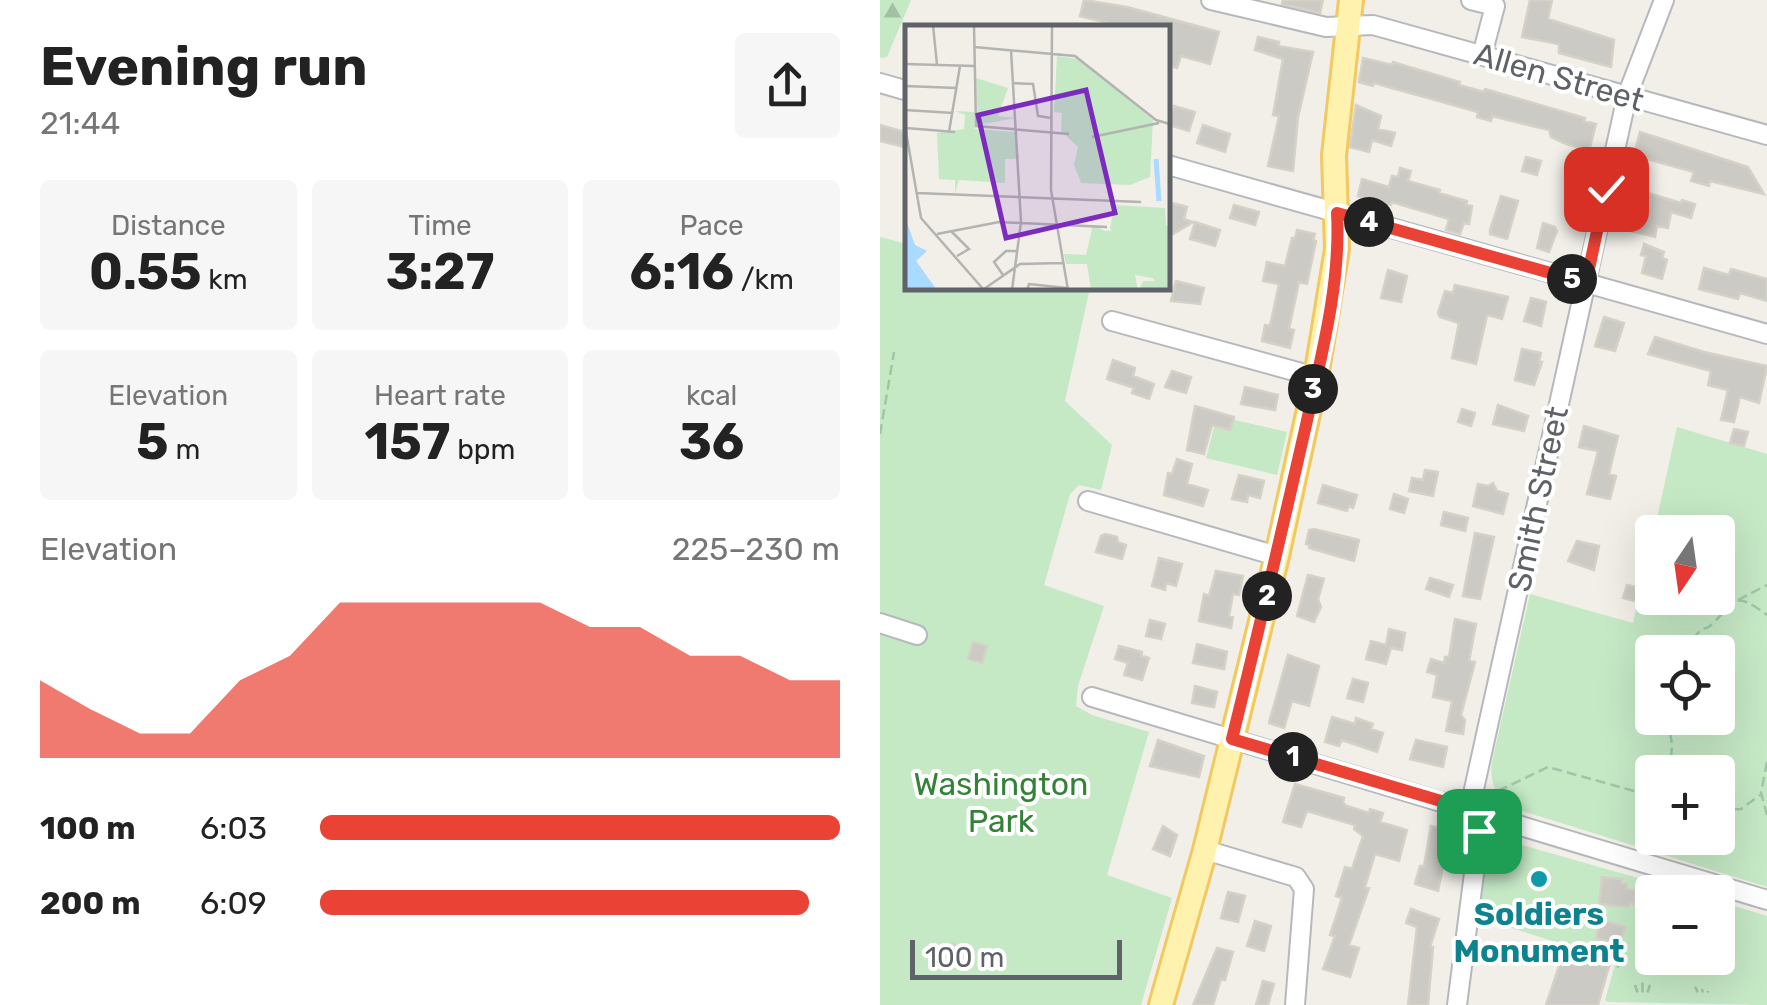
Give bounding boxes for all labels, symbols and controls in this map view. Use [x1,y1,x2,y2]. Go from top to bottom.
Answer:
inset map [905,25,1170,290]
button: share [735,33,840,138]
text: Evening run [40,34,368,99]
street label: Allen Street [1470,35,1648,119]
text: 21:44 [40,104,120,142]
pin [1564,147,1649,232]
icon: check [1579,162,1634,217]
pin: 4 [1344,197,1394,247]
text: 4 [1359,205,1379,238]
text: Distance [111,209,226,242]
text: Time [408,209,472,242]
text: Pace [680,209,744,242]
text: 0.55 [89,242,201,302]
text: 3:27 [386,242,494,302]
text: 6:16 [630,242,734,302]
pin: 5 [1547,254,1597,304]
text: 5 [1563,262,1581,295]
text: km [201,263,248,296]
text: /km [734,263,794,296]
pin: 3 [1288,364,1338,414]
text: 3 [1304,372,1322,405]
text: Elevation [108,379,228,412]
text: Heart rate [374,379,506,412]
text: kcal [686,379,737,412]
street label: Smith Street [1500,403,1576,595]
text: 5 [136,412,169,472]
text: 157 [365,412,450,472]
text: 36 [679,412,744,472]
text: m [169,433,200,466]
text: bpm [450,433,515,466]
north arrow [1635,515,1735,615]
map controls [1635,515,1735,975]
text: Elevation [40,530,177,568]
text: 225–230 m [672,530,840,568]
pin: 2 [1242,571,1292,621]
text: 2 [1258,579,1276,612]
button: locate [1635,635,1735,735]
pin: 1 [1268,732,1318,782]
text: 1 [1286,740,1300,773]
button: + [1635,755,1735,855]
park label: Washington Park [914,765,1088,840]
pin [1437,789,1522,874]
icon: arrive [1452,804,1507,859]
text: 100 m [40,809,136,847]
text: 6:03 [200,809,267,847]
marker: Soldiers Monument [1528,868,1550,890]
button: − [1635,875,1735,975]
text: 200 m [40,884,140,922]
text: 6:09 [200,884,267,922]
place label: Soldiers Monument [1454,895,1624,970]
scale bar [910,935,1122,980]
text: 100 m [925,941,1004,974]

